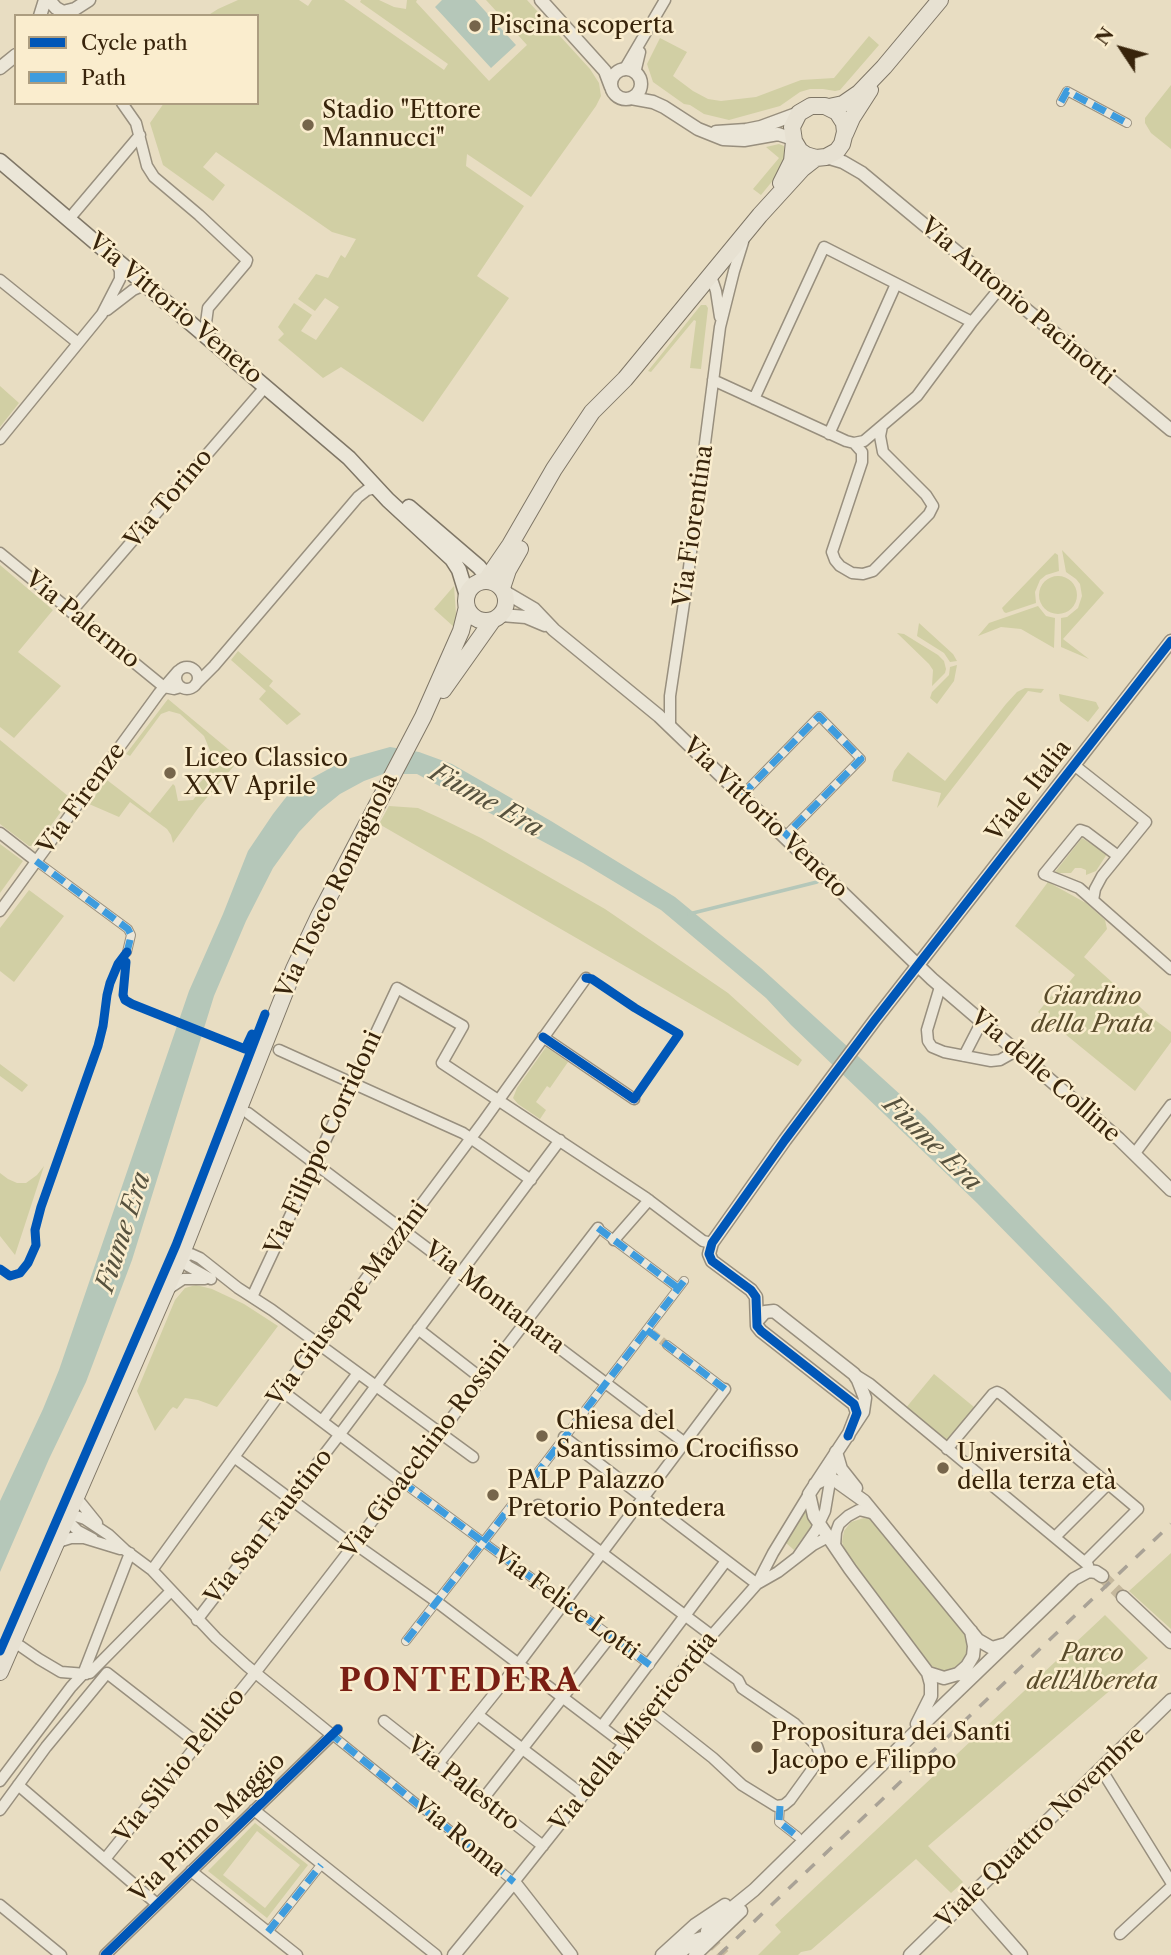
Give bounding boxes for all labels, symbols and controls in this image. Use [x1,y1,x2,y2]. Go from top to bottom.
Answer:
place label: Piscina scoperta [489,12,674,40]
legend [14,14,259,105]
north arrow [1087,14,1157,84]
marker: Piscina scoperta [467,18,483,34]
text: N [1090,23,1119,50]
text: Cycle path [81,30,188,55]
text: Path [81,65,126,90]
place label: Stadio "Ettore Mannucci" [322,97,481,153]
marker: Stadio "Ettore Mannucci" [300,117,316,133]
street label: Via Antonio Pacinotti [914,212,1120,392]
street label: Via Vittorio Veneto [82,228,268,390]
street label: Via Torino [119,443,219,555]
street label: Via Fiorentina [668,443,720,609]
street label: Via Palermo [19,565,145,675]
street label: Via Vittorio Veneto [676,732,854,904]
street label: Viale Italia [980,734,1078,848]
street label: Via Firenze [32,738,132,860]
place label: Liceo Classico XXV Aprile [184,745,348,801]
water label: Fiume Era [424,757,548,845]
marker: Liceo Classico XXV Aprile [162,765,178,781]
street label: Via Tosco Romagnola [270,768,404,1004]
park label: Giardino della Prata [1031,983,1153,1039]
street label: Via delle Colline [964,1003,1126,1149]
street label: Via Filippo Corridoni [259,1026,389,1260]
water label: Fiume Era [876,1090,988,1198]
water label: Fiume Era [90,1168,158,1296]
street label: Via Giuseppe Mazzini [261,1196,435,1412]
street label: Via Montanara [418,1236,570,1360]
street label: Via Gioacchino Rossini [335,1336,517,1564]
place label: Chiesa del Santissimo Crocifisso [556,1408,799,1464]
marker: Chiesa del Santissimo Crocifisso [534,1428,550,1444]
place label: Università della terza età [957,1440,1116,1496]
street label: Via San Faustino [199,1443,339,1611]
marker: Università della terza età [935,1460,951,1476]
place label: PALP Palazzo Pretorio Pontedera [507,1467,725,1523]
marker: PALP Palazzo Pretorio Pontedera [485,1487,501,1503]
street label: Via Felice Lotti [487,1541,645,1667]
street label: Via della Misericordia [544,1626,724,1838]
park label: Parco dell'Albereta [1026,1640,1158,1696]
district label: PONTEDERA [340,1663,580,1701]
street label: Via Silvio Pellico [109,1683,251,1849]
place label: Propositura dei Santi Jacopo e Filippo [771,1719,1010,1775]
street label: Viale Quattro Novembre [931,1721,1151,1935]
street label: Via Palestro [401,1731,525,1837]
marker: Propositura dei Santi Jacopo e Filippo [749,1739,765,1755]
street label: Via Primo Maggio [124,1747,292,1909]
street label: Via Roma [407,1791,511,1883]

